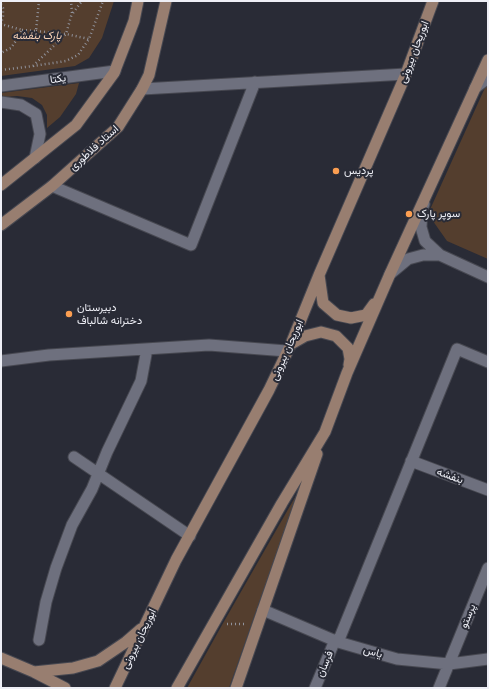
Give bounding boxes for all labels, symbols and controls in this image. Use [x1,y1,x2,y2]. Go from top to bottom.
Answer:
street label: ابوریحان بیرونی [396,19,432,85]
park label: پارک بنفشه [13,29,61,43]
street label: یکتا [49,71,67,87]
street label: استاد فلاطوری [67,122,121,174]
place label: پردیس [344,164,373,178]
marker: پردیس [331,166,341,176]
place label: سوپر پارک [417,207,460,221]
marker: سوپر پارک [404,209,414,219]
place label: دبیرستان دخترانه شالباف [77,301,142,327]
marker: دبیرستان دخترانه شالباف [64,309,74,319]
street label: ابوریحان بیرونی [268,317,306,383]
street label: بنفشه [435,465,465,487]
street label: پرستو [457,602,479,630]
street label: ابوریحان بیرونی [119,607,159,671]
street label: یاس [362,643,384,661]
street label: فرسان [314,649,336,679]

